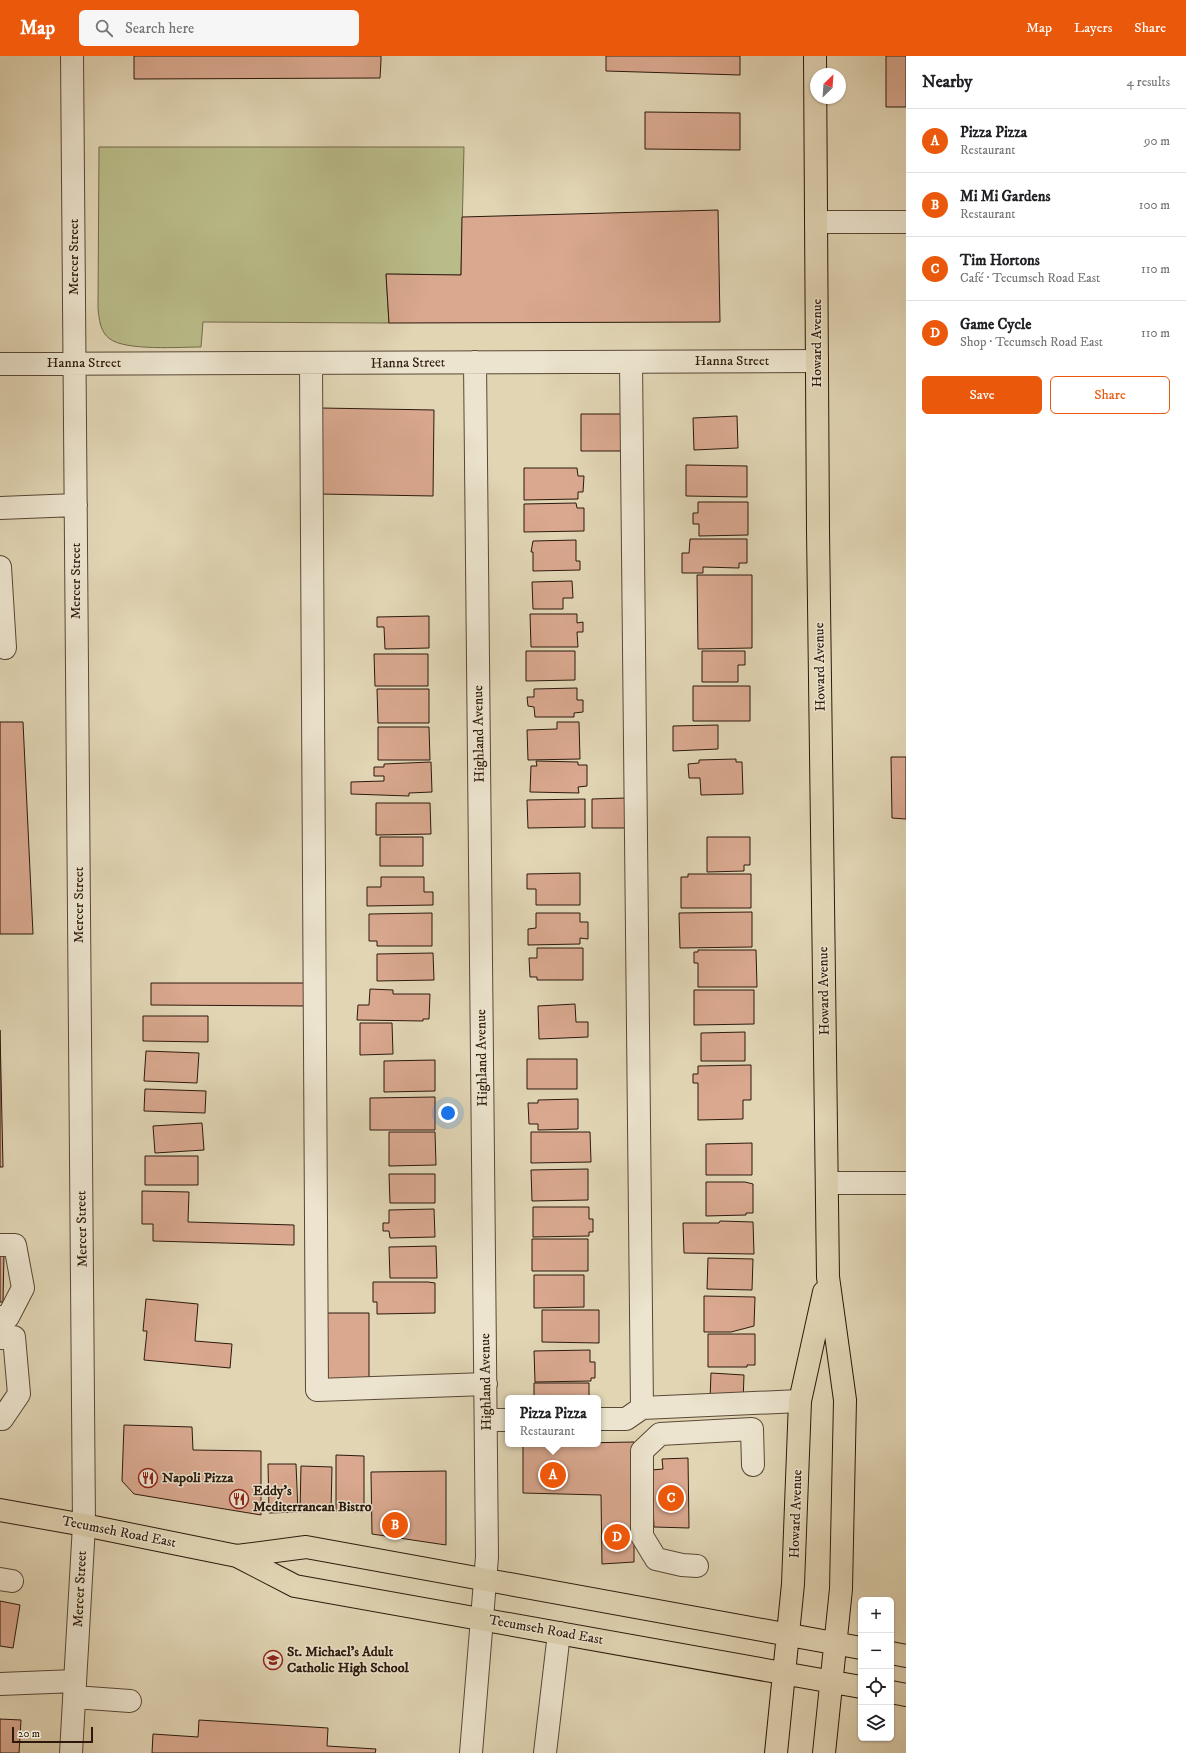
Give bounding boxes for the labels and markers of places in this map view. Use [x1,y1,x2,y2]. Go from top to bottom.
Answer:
pin: A [540,1460,566,1490]
restaurant icon: Napoli Pizza [137,1467,159,1489]
place label: Napoli Pizza [162,1469,235,1487]
place label: Eddy's Mediterranean Bistro [253,1482,372,1516]
pin: C [658,1483,684,1513]
restaurant icon: Eddy's Mediterranean Bistro [228,1488,250,1510]
pin: B [382,1510,408,1540]
pin: D [604,1522,630,1552]
place label: St. Michael's Adult Catholic High School [287,1643,409,1677]
school or university icon: St. Michael's Adult Catholic High School [262,1649,284,1671]

